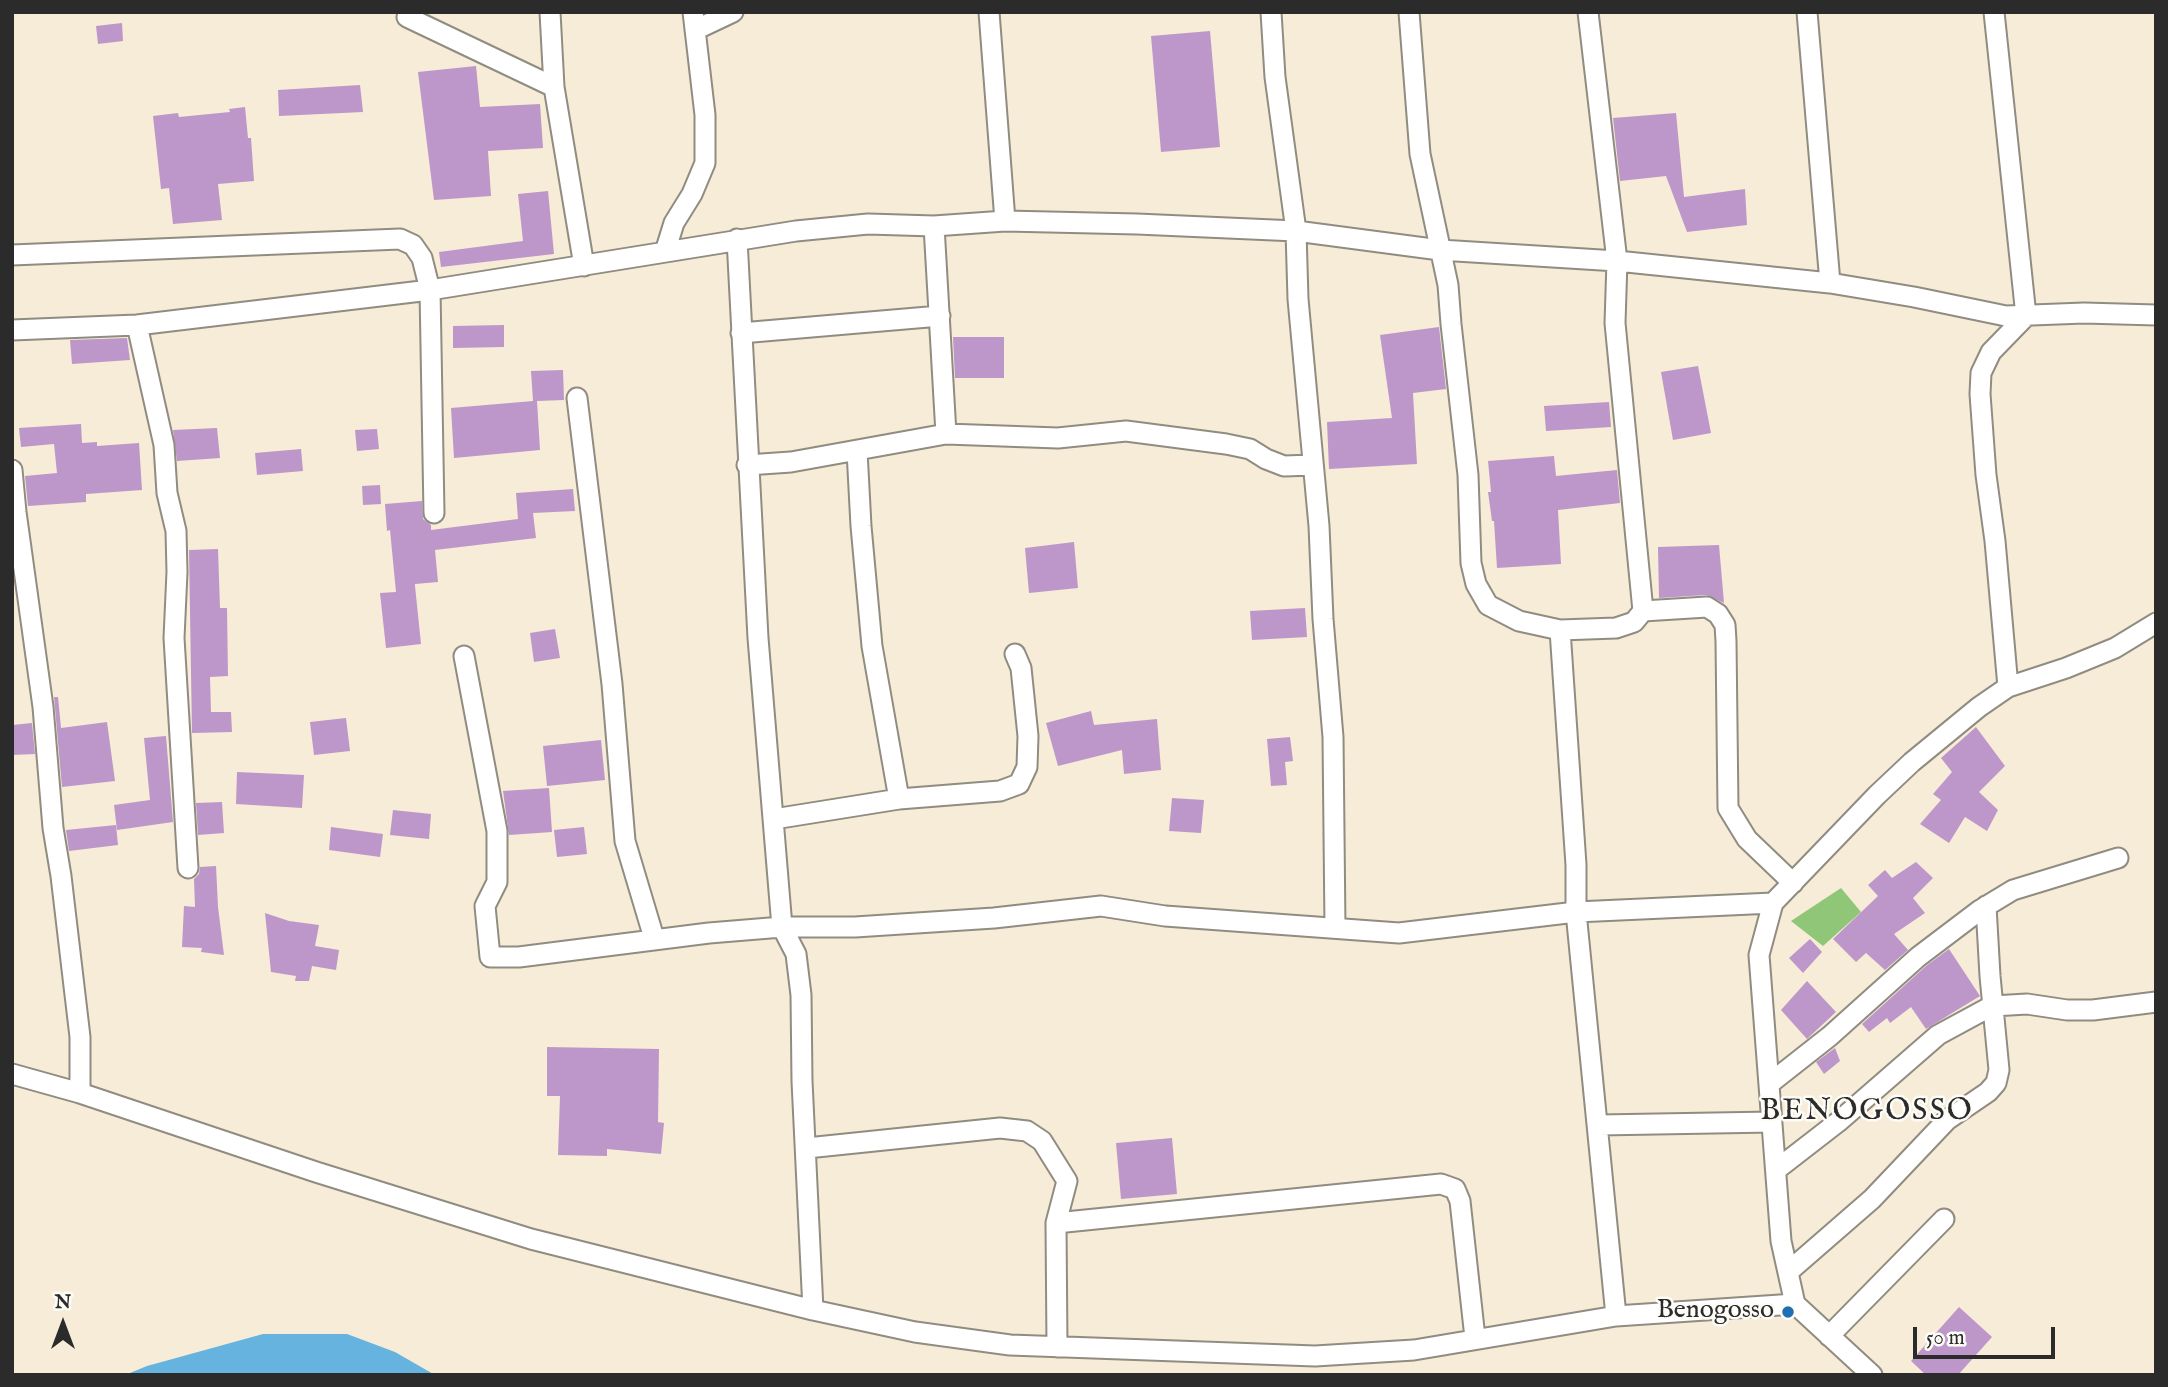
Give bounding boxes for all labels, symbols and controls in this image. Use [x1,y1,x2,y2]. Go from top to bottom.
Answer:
district label: BENOGOSSO [1761,1095,1973,1131]
north arrow [28,1289,98,1359]
text: N [55,1291,71,1315]
place label: Benogosso [1657,1296,1774,1328]
marker: Benogosso [1780,1304,1796,1320]
scale bar [1916,1314,2058,1358]
text: 50 m [1926,1325,1965,1352]

